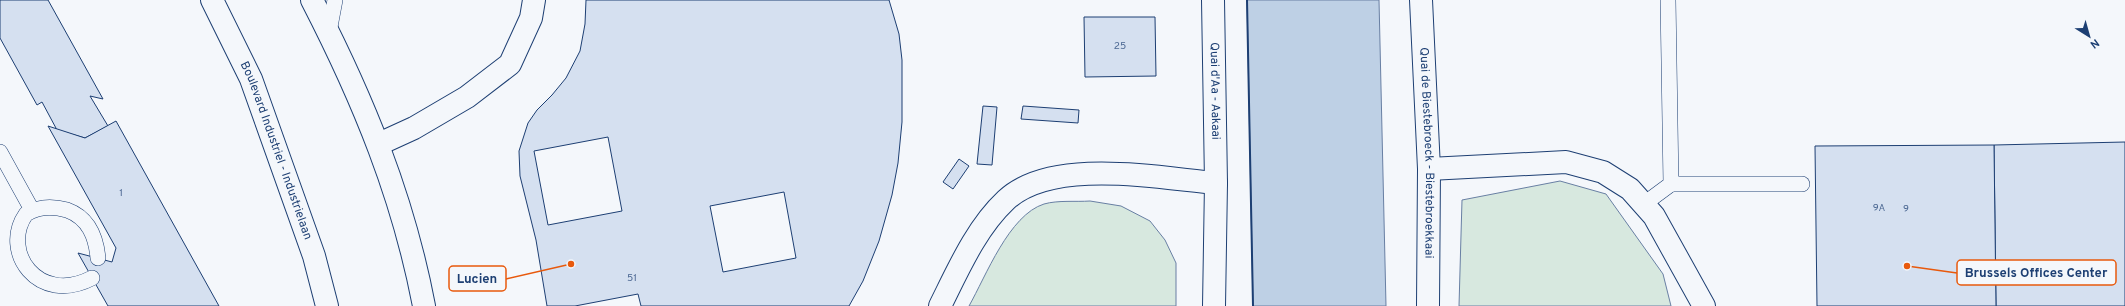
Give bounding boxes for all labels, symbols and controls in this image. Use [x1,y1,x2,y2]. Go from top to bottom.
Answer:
north arrow [2069,16,2109,56]
text: N [2087,35,2102,51]
house number: 25 [1114,40,1126,53]
street label: Quai d'Aa - Aakaai [1206,42,1223,140]
street label: Quai de Biestebroeck - Biestebroekkaai [1415,47,1437,259]
street label: Boulevard Industriel - Industrielaan [236,59,316,242]
house number: 1 [119,187,123,200]
house number: 9A [1873,202,1885,215]
house number: 9 [1903,203,1909,216]
callout: Brussels Offices Center [1957,260,2116,285]
callout: Lucien [449,266,506,291]
text: Brussels Offices Center [1965,266,2108,282]
text: Lucien [457,272,497,288]
house number: 51 [627,272,637,285]

